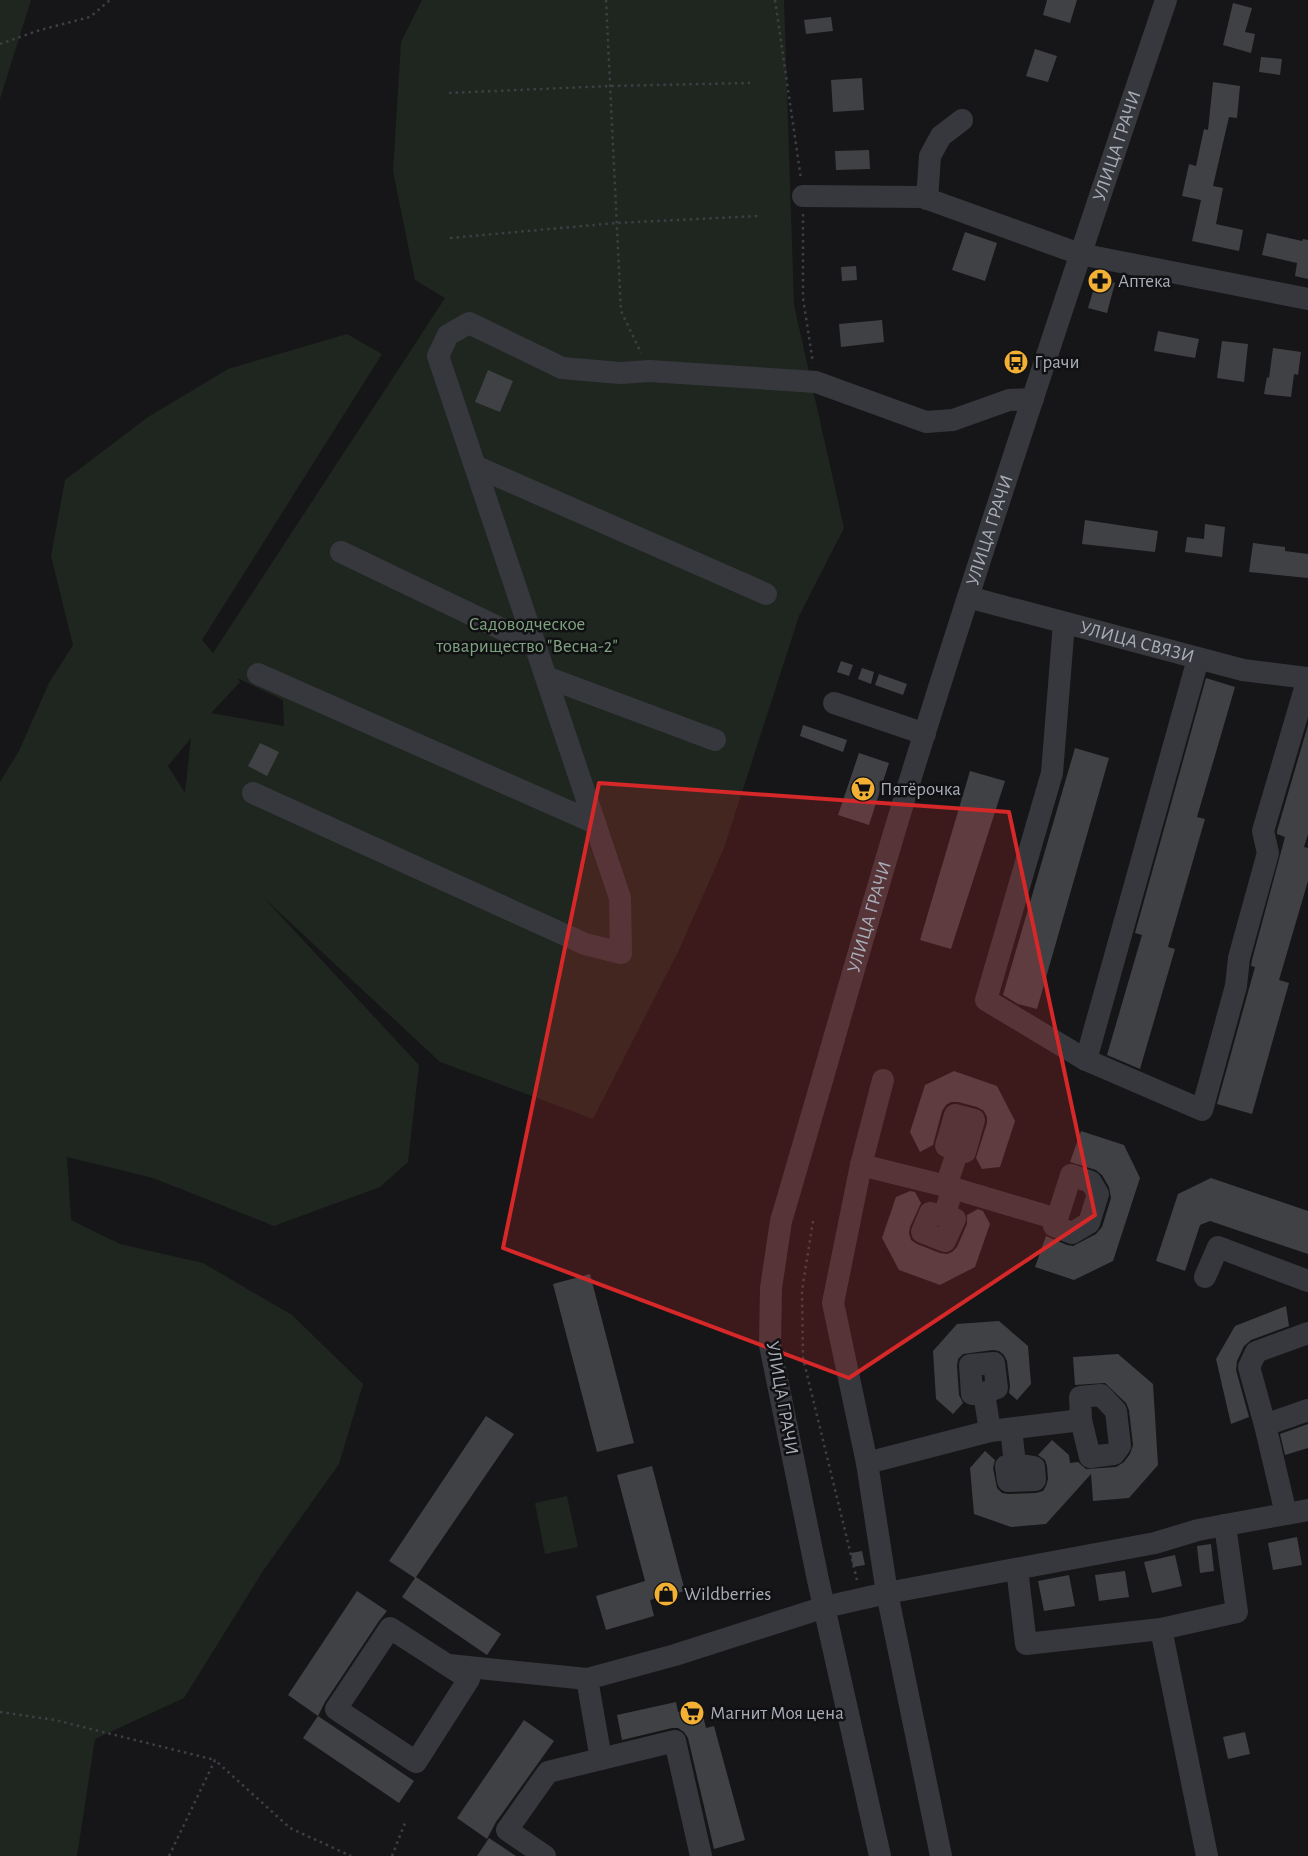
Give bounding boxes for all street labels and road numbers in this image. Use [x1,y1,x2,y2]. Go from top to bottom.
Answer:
street label: УЛИЦА ГРАЧИ [1089,88,1144,204]
street label: УЛИЦА ГРАЧИ [963,472,1016,588]
street label: УЛИЦА СВЯЗИ [1078,618,1197,666]
street label: УЛИЦА ГРАЧИ [844,859,895,975]
street label: УЛИЦА ГРАЧИ [763,1340,801,1456]

